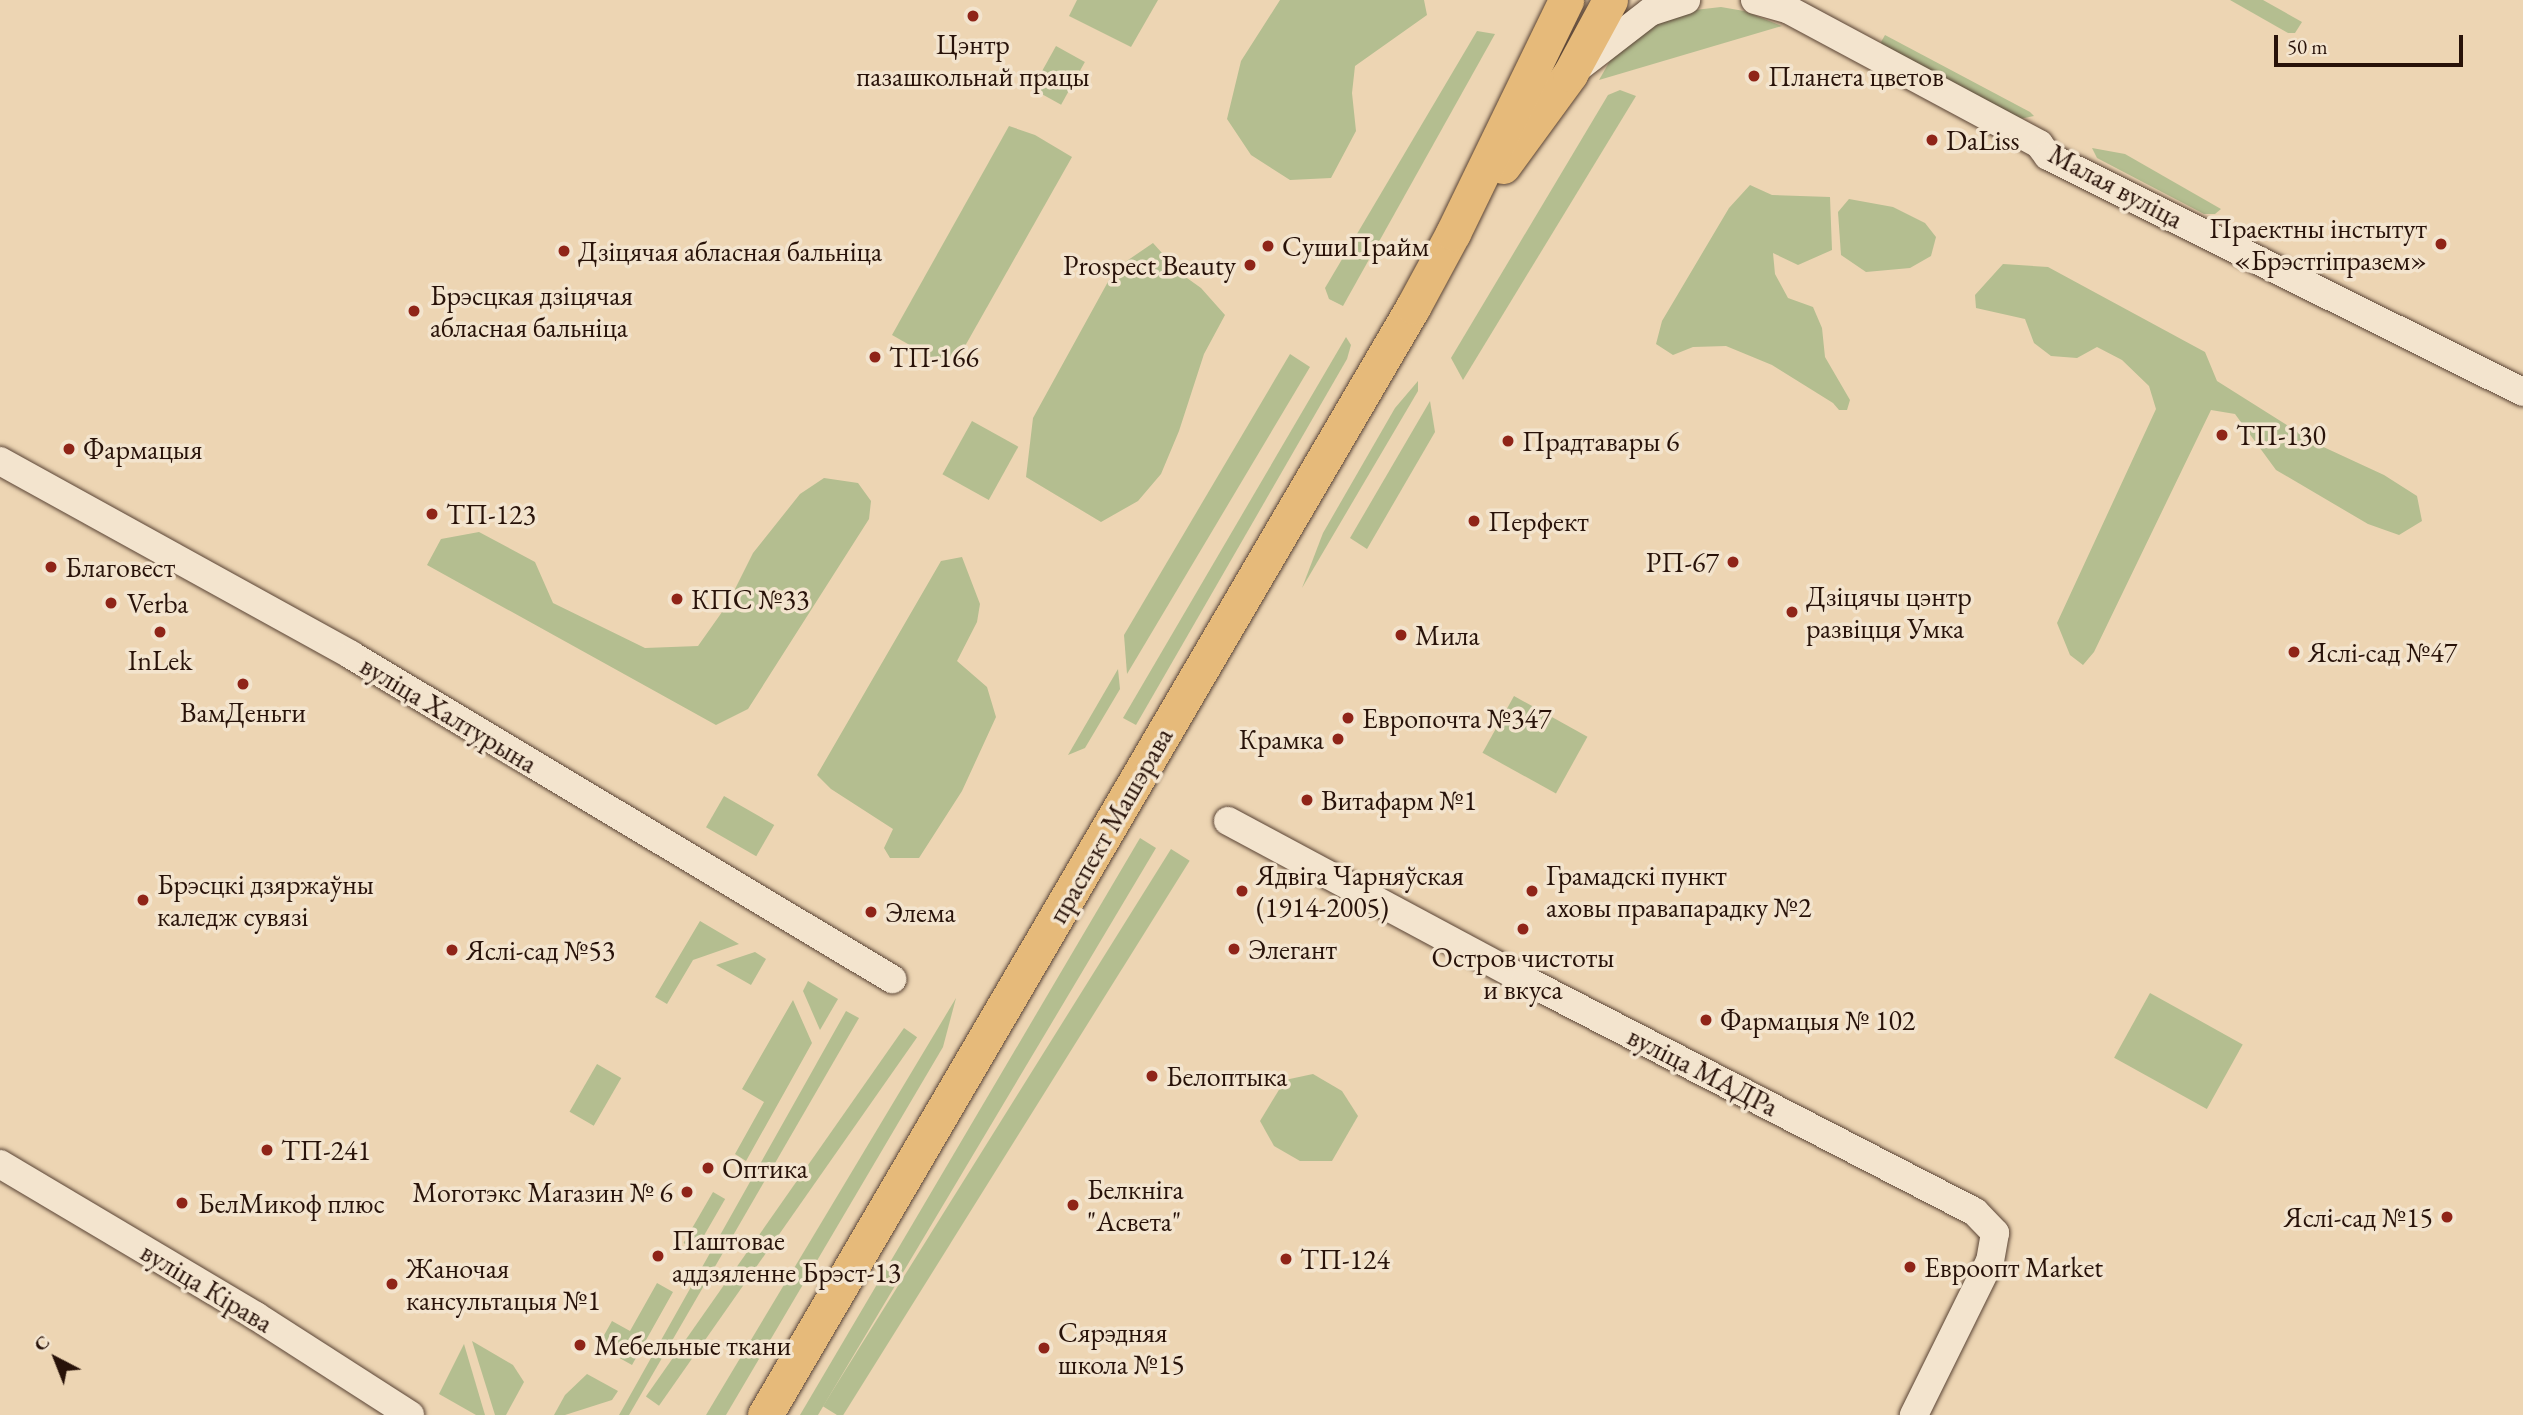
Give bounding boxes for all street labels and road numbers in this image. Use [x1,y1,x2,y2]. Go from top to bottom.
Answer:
street label: Малая вуліца [2043,137,2189,235]
street label: вуліца Халтурына [355,648,543,780]
street label: праспект Машэрава [1040,721,1180,929]
street label: вуліца МАДРа [1622,1019,1784,1123]
street label: вуліца Кірава [135,1234,279,1340]

